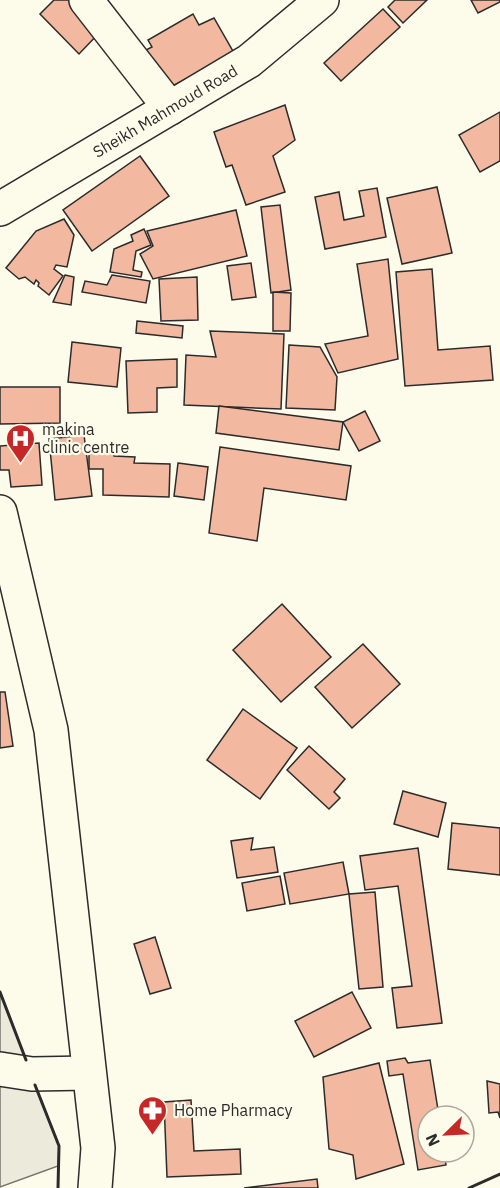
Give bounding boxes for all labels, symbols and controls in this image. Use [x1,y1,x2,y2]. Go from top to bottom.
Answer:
street label: Sheikh Mahmoud Road [89,60,241,162]
place label: makina clinic centre [42,419,130,457]
hospital icon: makina clinic centre [5,422,37,464]
pharmacy icon: Home Pharmacy [137,1094,169,1136]
place label: Home Pharmacy [174,1100,293,1120]
north arrow [416,1104,476,1164]
text: N [421,1131,444,1149]

